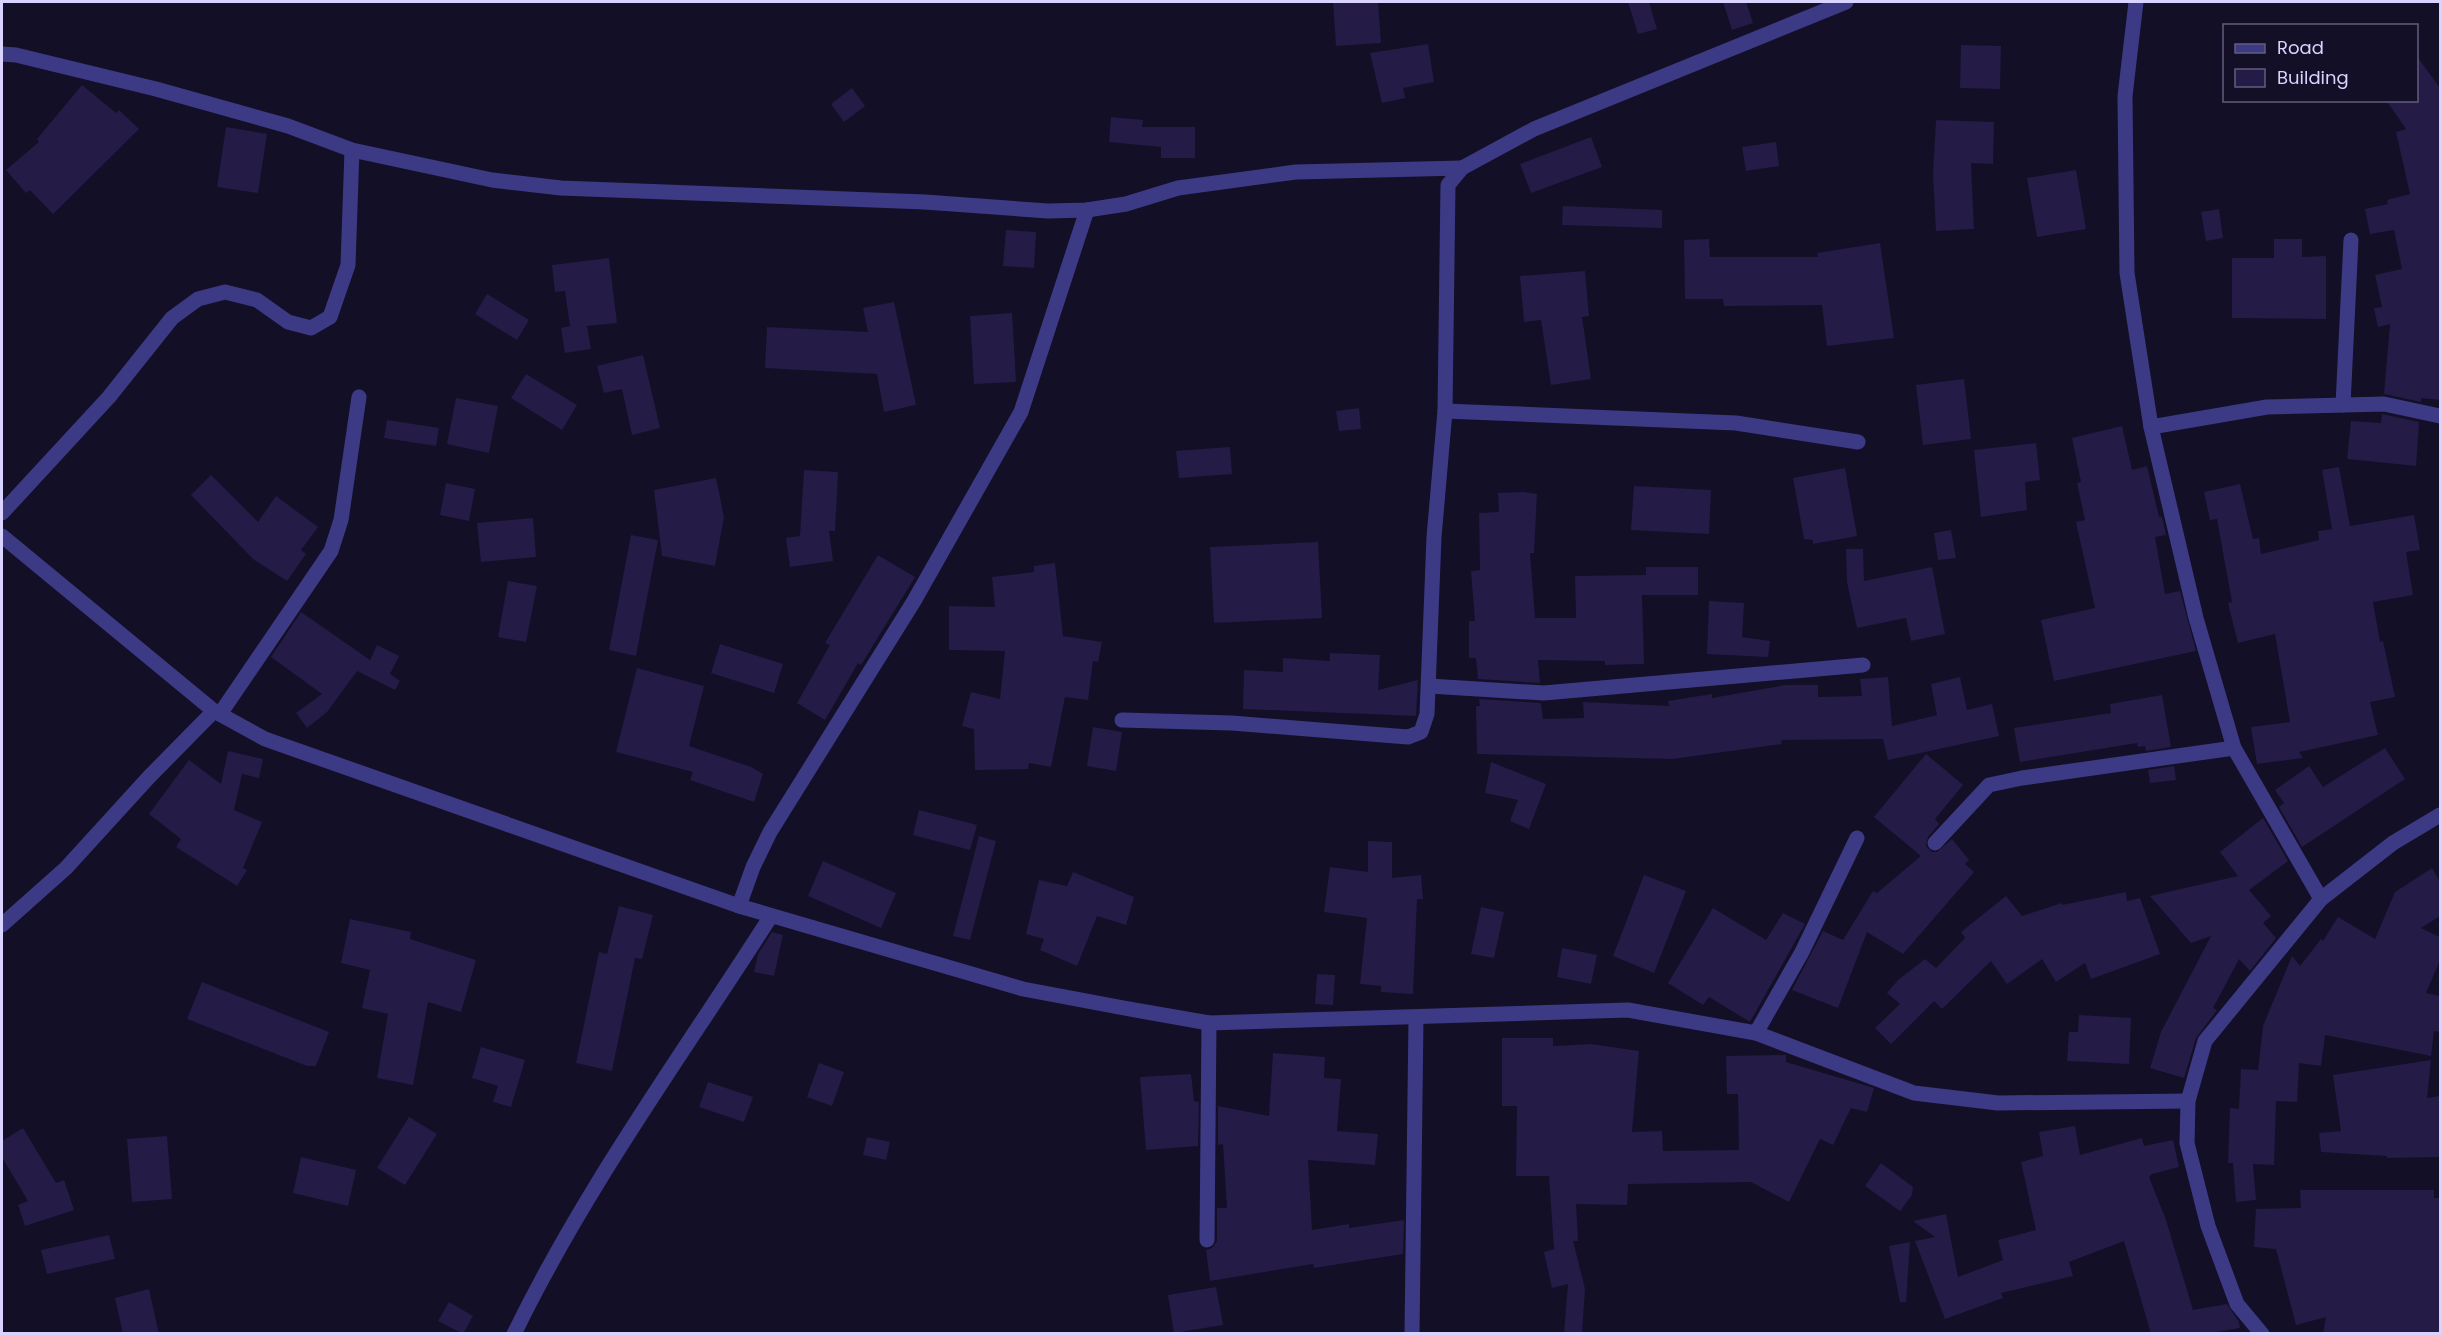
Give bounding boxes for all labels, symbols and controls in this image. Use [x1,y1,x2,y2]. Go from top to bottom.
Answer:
legend [2223,24,2418,102]
text: Road [2277,35,2324,60]
text: Building [2277,65,2349,90]

